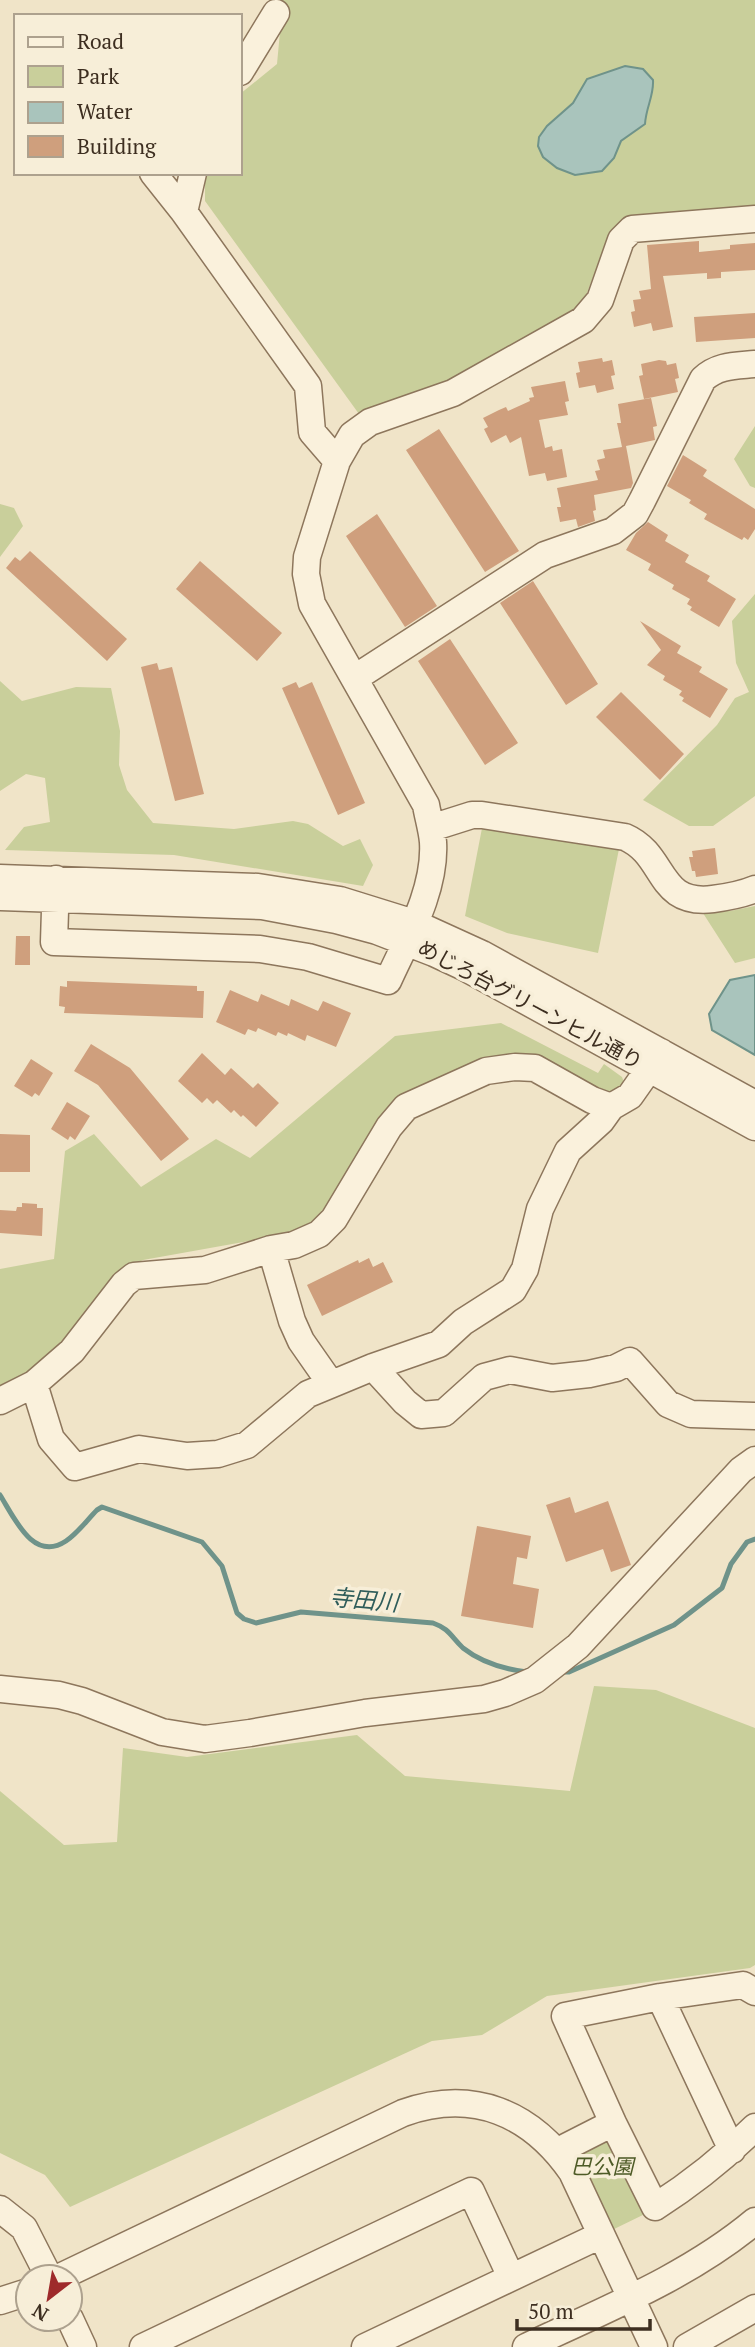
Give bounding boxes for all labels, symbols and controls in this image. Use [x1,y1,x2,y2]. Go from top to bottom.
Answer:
legend [14,14,242,175]
text: Road [77,27,124,55]
text: Park [77,62,119,90]
text: Water [77,97,132,125]
text: Building [77,132,157,160]
street label: めじろ台グリーンヒル通り [413,933,648,1075]
water label: 寺田川 [328,1581,403,1618]
park label: 巴公園 [571,2152,636,2180]
north arrow [14,2263,84,2333]
scale bar [517,2288,650,2332]
text: 50 m [528,2297,574,2325]
text: N [27,2298,53,2327]

